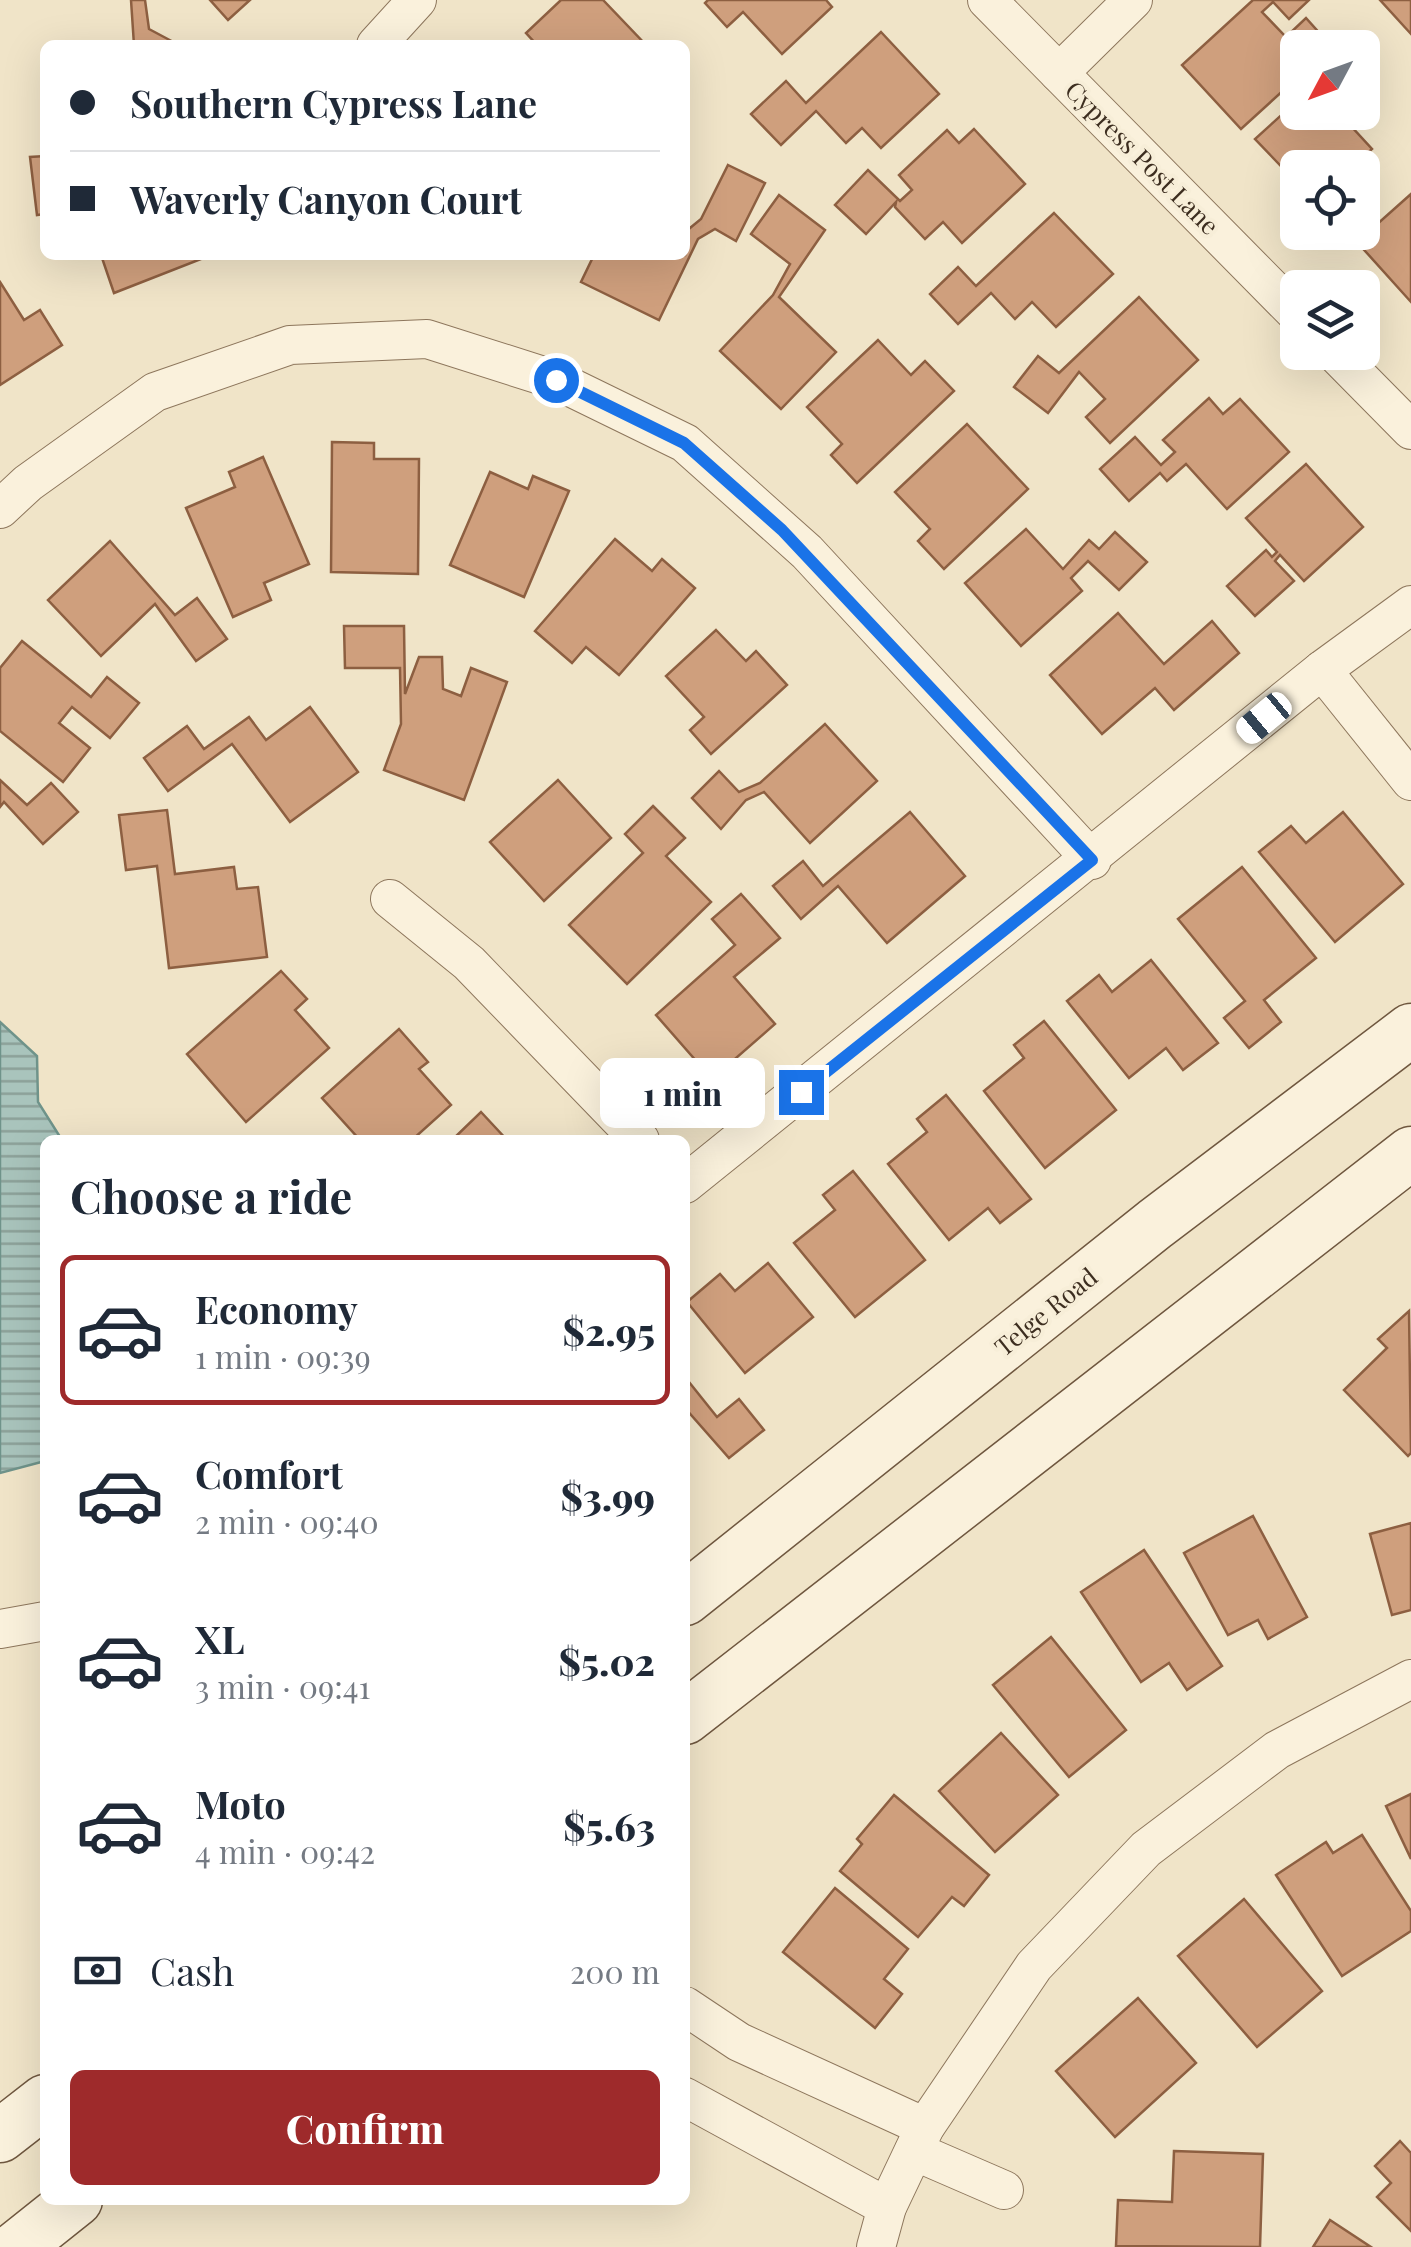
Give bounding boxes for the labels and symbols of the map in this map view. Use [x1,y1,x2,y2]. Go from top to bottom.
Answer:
north arrow [1280,30,1380,130]
street label: Cypress Post Lane [1059,73,1227,241]
route start [534,358,579,403]
car [1231,687,1297,749]
callout: 1 min [601,1057,766,1127]
route end [779,1070,824,1115]
street label: Telge Road [987,1259,1103,1362]

